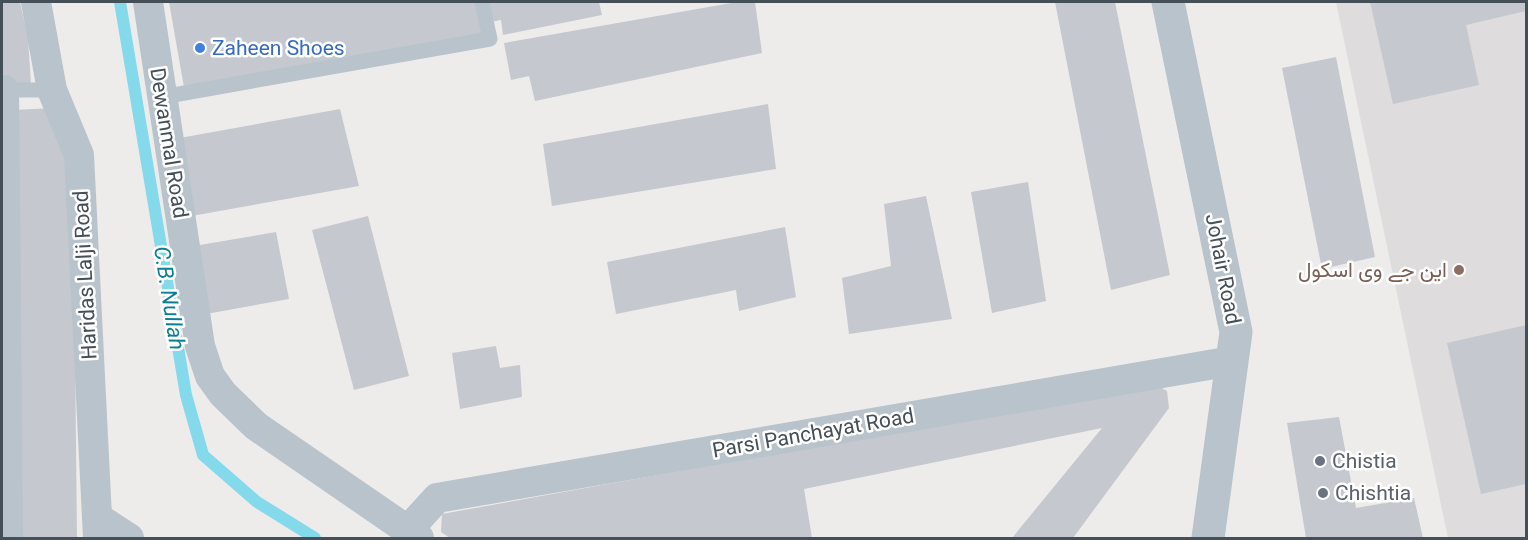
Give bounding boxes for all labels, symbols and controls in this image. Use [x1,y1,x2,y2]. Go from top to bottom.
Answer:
place label: Zaheen Shoes [212,36,345,60]
marker: Zaheen Shoes [193,41,207,55]
street label: Dewanmal Road [145,66,193,220]
street label: Haridas Lalji Road [69,190,101,360]
street label: Johair Road [1201,212,1245,326]
water label: C.B. Nullah [149,244,190,352]
place label: این جے وی اسکول [1298,258,1447,283]
marker: این جے وی اسکول [1452,263,1466,277]
street label: Parsi Panchayat Road [710,403,916,463]
place label: Chistia [1332,449,1397,473]
marker: Chistia [1313,454,1327,468]
place label: Chishtia [1335,481,1411,505]
marker: Chishtia [1316,486,1330,500]

